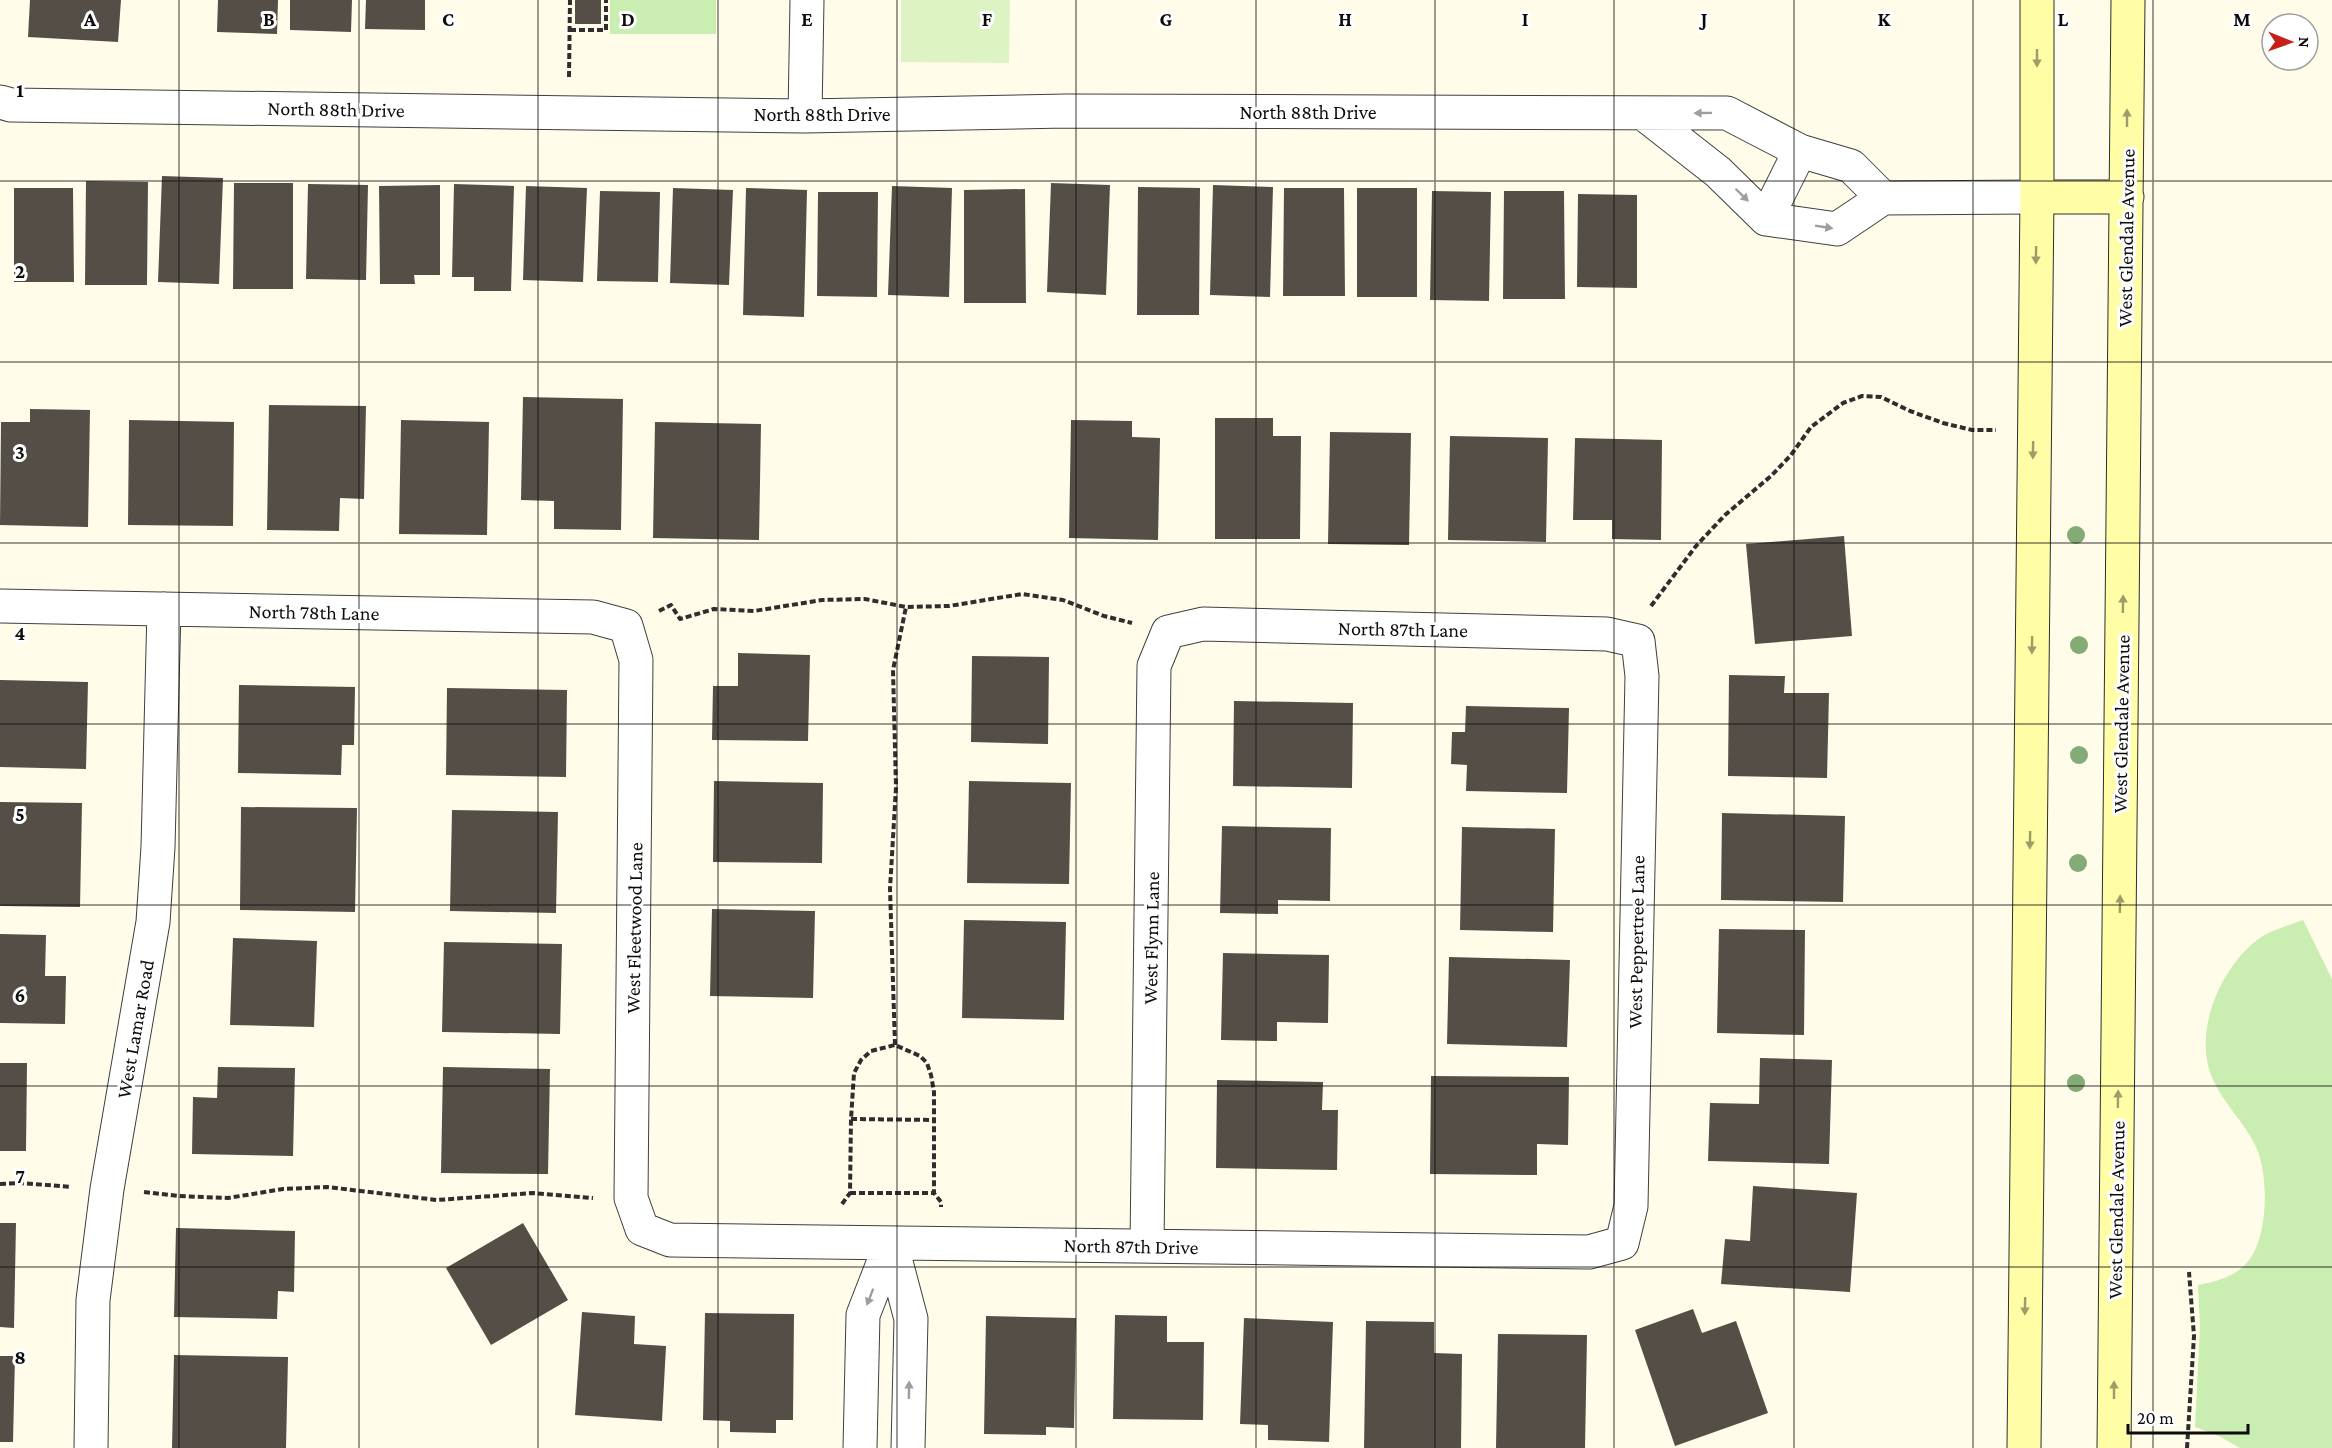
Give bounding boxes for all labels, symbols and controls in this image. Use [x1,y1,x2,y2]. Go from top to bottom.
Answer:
text: A [83,8,97,30]
text: B [263,8,275,30]
text: C [442,8,454,30]
text: D [621,8,635,30]
text: E [801,8,813,30]
text: F [982,8,993,30]
text: G [1160,8,1173,30]
text: H [1338,8,1352,30]
text: I [1522,8,1529,30]
text: J [1699,8,1708,30]
text: K [1878,8,1892,30]
text: L [2058,8,2069,30]
text: M [2233,8,2251,30]
north arrow [2260,12,2320,72]
text: N [2296,37,2313,48]
one-way arrow [2032,49,2042,68]
text: 1 [16,79,24,101]
street label: North 88th Drive [267,97,405,121]
street label: North 88th Drive [1239,101,1377,123]
street label: North 88th Drive [753,103,891,125]
one-way arrow [1693,108,1712,118]
one-way arrow [2122,108,2132,127]
street label: West Glendale Avenue [2113,148,2139,327]
one-way arrow [1735,188,1749,202]
one-way arrow [1814,223,1833,232]
one-way arrow [2031,246,2041,265]
text: 2 [15,260,25,282]
text: 3 [15,441,25,463]
one-way arrow [2028,441,2038,460]
one-way arrow [2118,594,2127,613]
street label: North 78th Lane [248,600,380,624]
street label: North 87th Lane [1338,617,1468,641]
text: 4 [15,622,26,644]
street label: West Glendale Avenue [2108,634,2134,813]
one-way arrow [2027,636,2036,655]
text: 5 [15,803,25,825]
one-way arrow [2025,831,2035,850]
street label: West Fleetwood Lane [622,842,646,1014]
street label: West Peppertree Lane [1623,855,1650,1029]
street label: West Flynn Lane [1139,871,1164,1005]
one-way arrow [2115,894,2124,913]
street label: West Lamar Road [112,957,158,1100]
text: 6 [15,984,25,1006]
one-way arrow [2113,1089,2123,1108]
street label: West Glendale Avenue [2103,1120,2129,1299]
text: 7 [15,1165,25,1187]
street label: North 87th Drive [1063,1234,1199,1258]
one-way arrow [864,1288,874,1306]
one-way arrow [2020,1297,2030,1316]
text: 8 [14,1346,26,1368]
one-way arrow [905,1380,914,1399]
one-way arrow [2109,1380,2119,1399]
scale bar [2128,1397,2248,1435]
text: 20 m [2137,1408,2174,1428]

